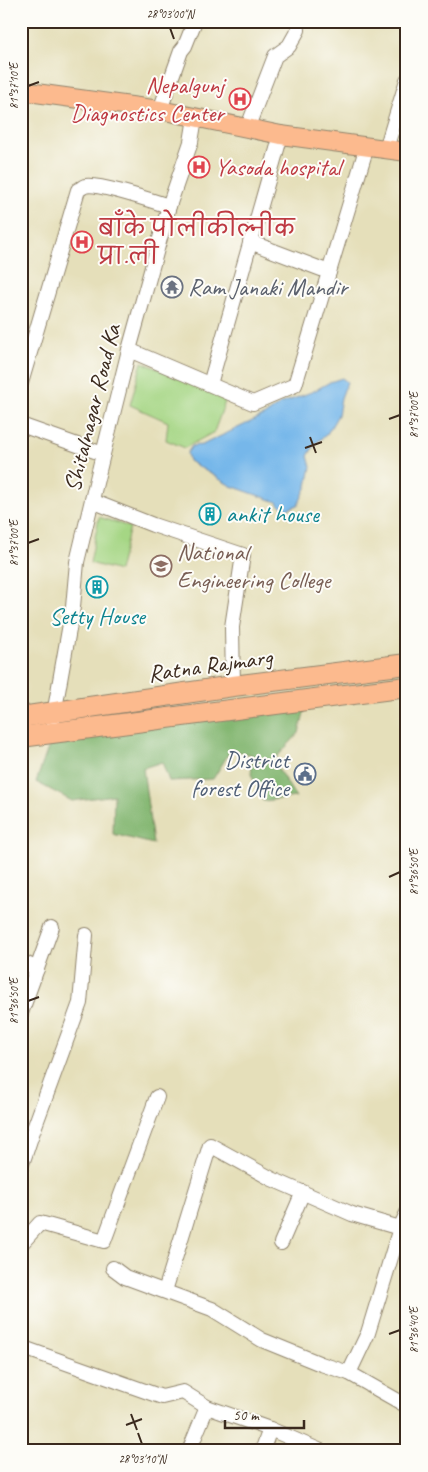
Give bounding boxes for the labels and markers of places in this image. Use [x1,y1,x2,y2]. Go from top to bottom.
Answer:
place label: Nepalgunj Diagnostics Center [70,70,227,128]
hospital icon: Nepalgunj Diagnostics Center [228,87,252,111]
place label: Yasoda hospital [215,152,345,182]
hospital icon: Yasoda hospital [187,155,211,179]
place label: बाँके पोलीकील्नीक प्रा.ली [96,208,296,271]
hospital icon: बाँके पोलीकील्नीक प्रा.ली [70,230,94,254]
place label: Ram Janaki Mandir [188,272,350,302]
temple icon: Ram Janaki Mandir [160,275,184,299]
place label: ankit house [226,499,321,529]
building icon: ankit house [198,502,222,526]
place label: National Engineering College [177,537,333,595]
school or university icon: National Engineering College [149,554,173,578]
building icon: Setty House [85,575,109,599]
place label: Setty House [49,601,147,631]
place label: District forest Office [191,745,291,803]
public building icon: District forest Office [293,762,317,786]

